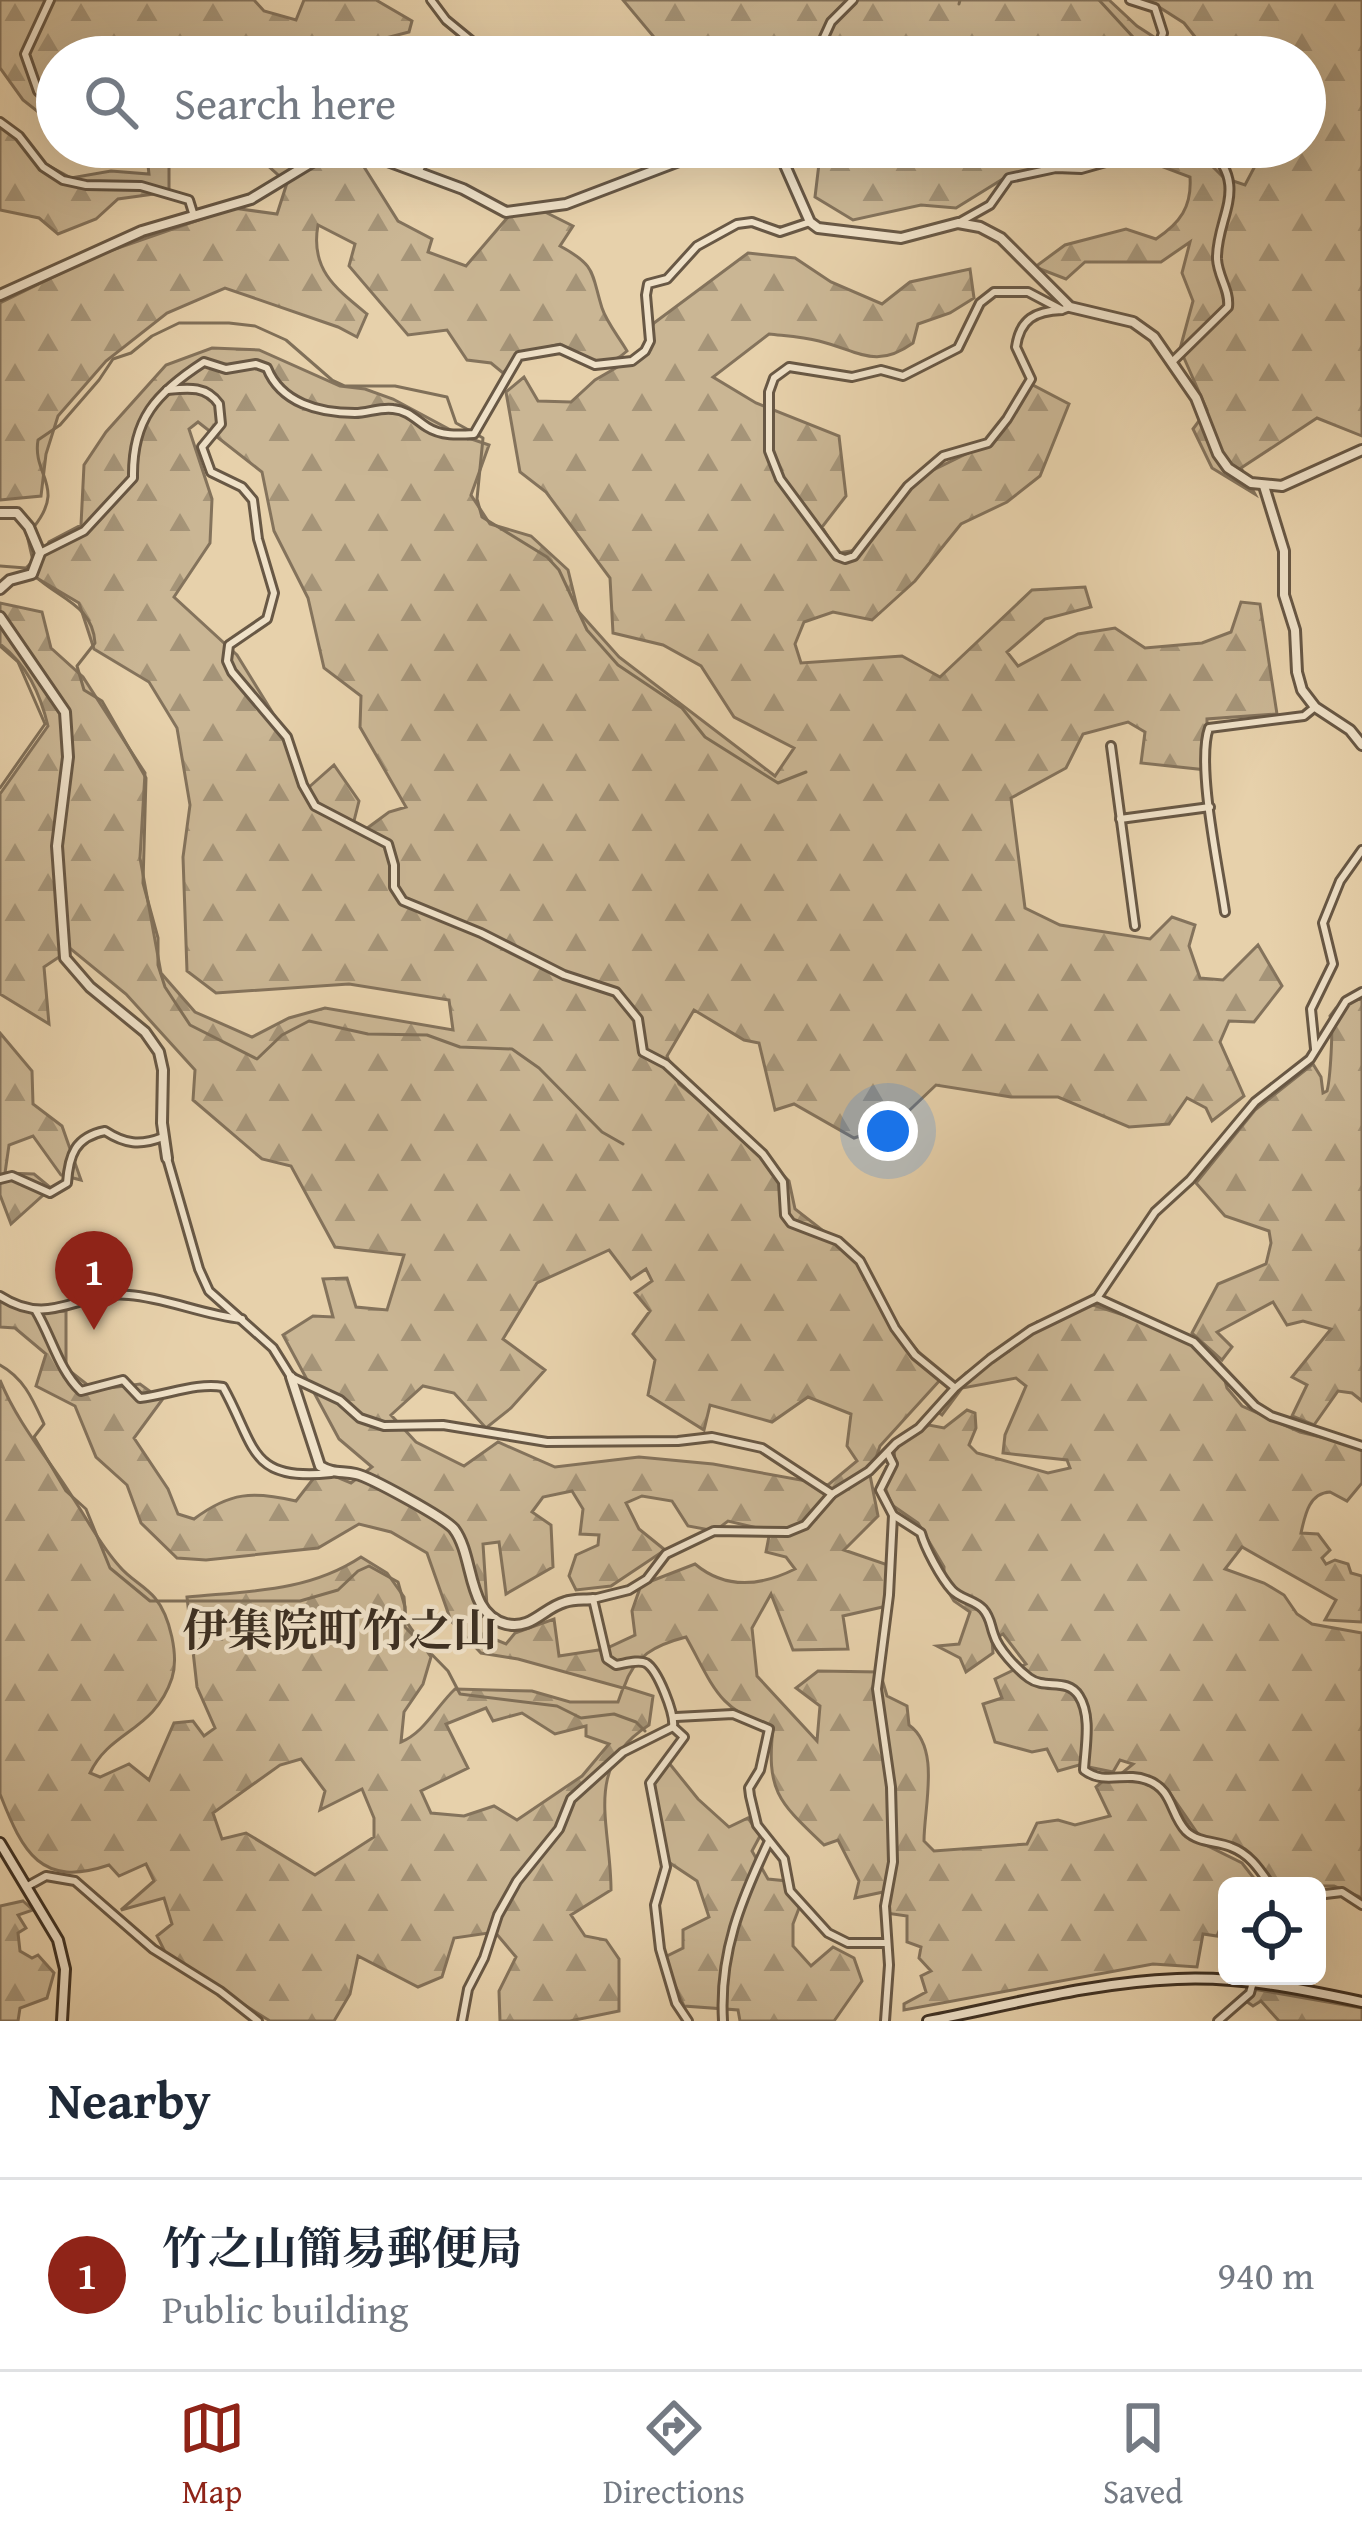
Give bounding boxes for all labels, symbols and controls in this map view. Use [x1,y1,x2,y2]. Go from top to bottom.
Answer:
search box [36,36,1326,168]
icon: search [78,69,144,135]
text: Search here [174,70,396,135]
your location [858,1101,918,1161]
pin: 1 [55,1231,133,1330]
district label: 伊集院町竹之山 [182,1597,498,1662]
map controls [1218,1877,1326,1985]
button: locate [1218,1877,1326,1985]
text: Nearby [48,2062,211,2137]
text: 竹之山簡易郵便局 [162,2215,522,2280]
text: 1 [77,2246,97,2303]
text: 940 m [1217,2246,1314,2303]
text: Public building [162,2280,408,2337]
tab: Map [179,2395,245,2515]
tab: Directions [603,2395,745,2515]
tab: Saved [1103,2395,1183,2515]

